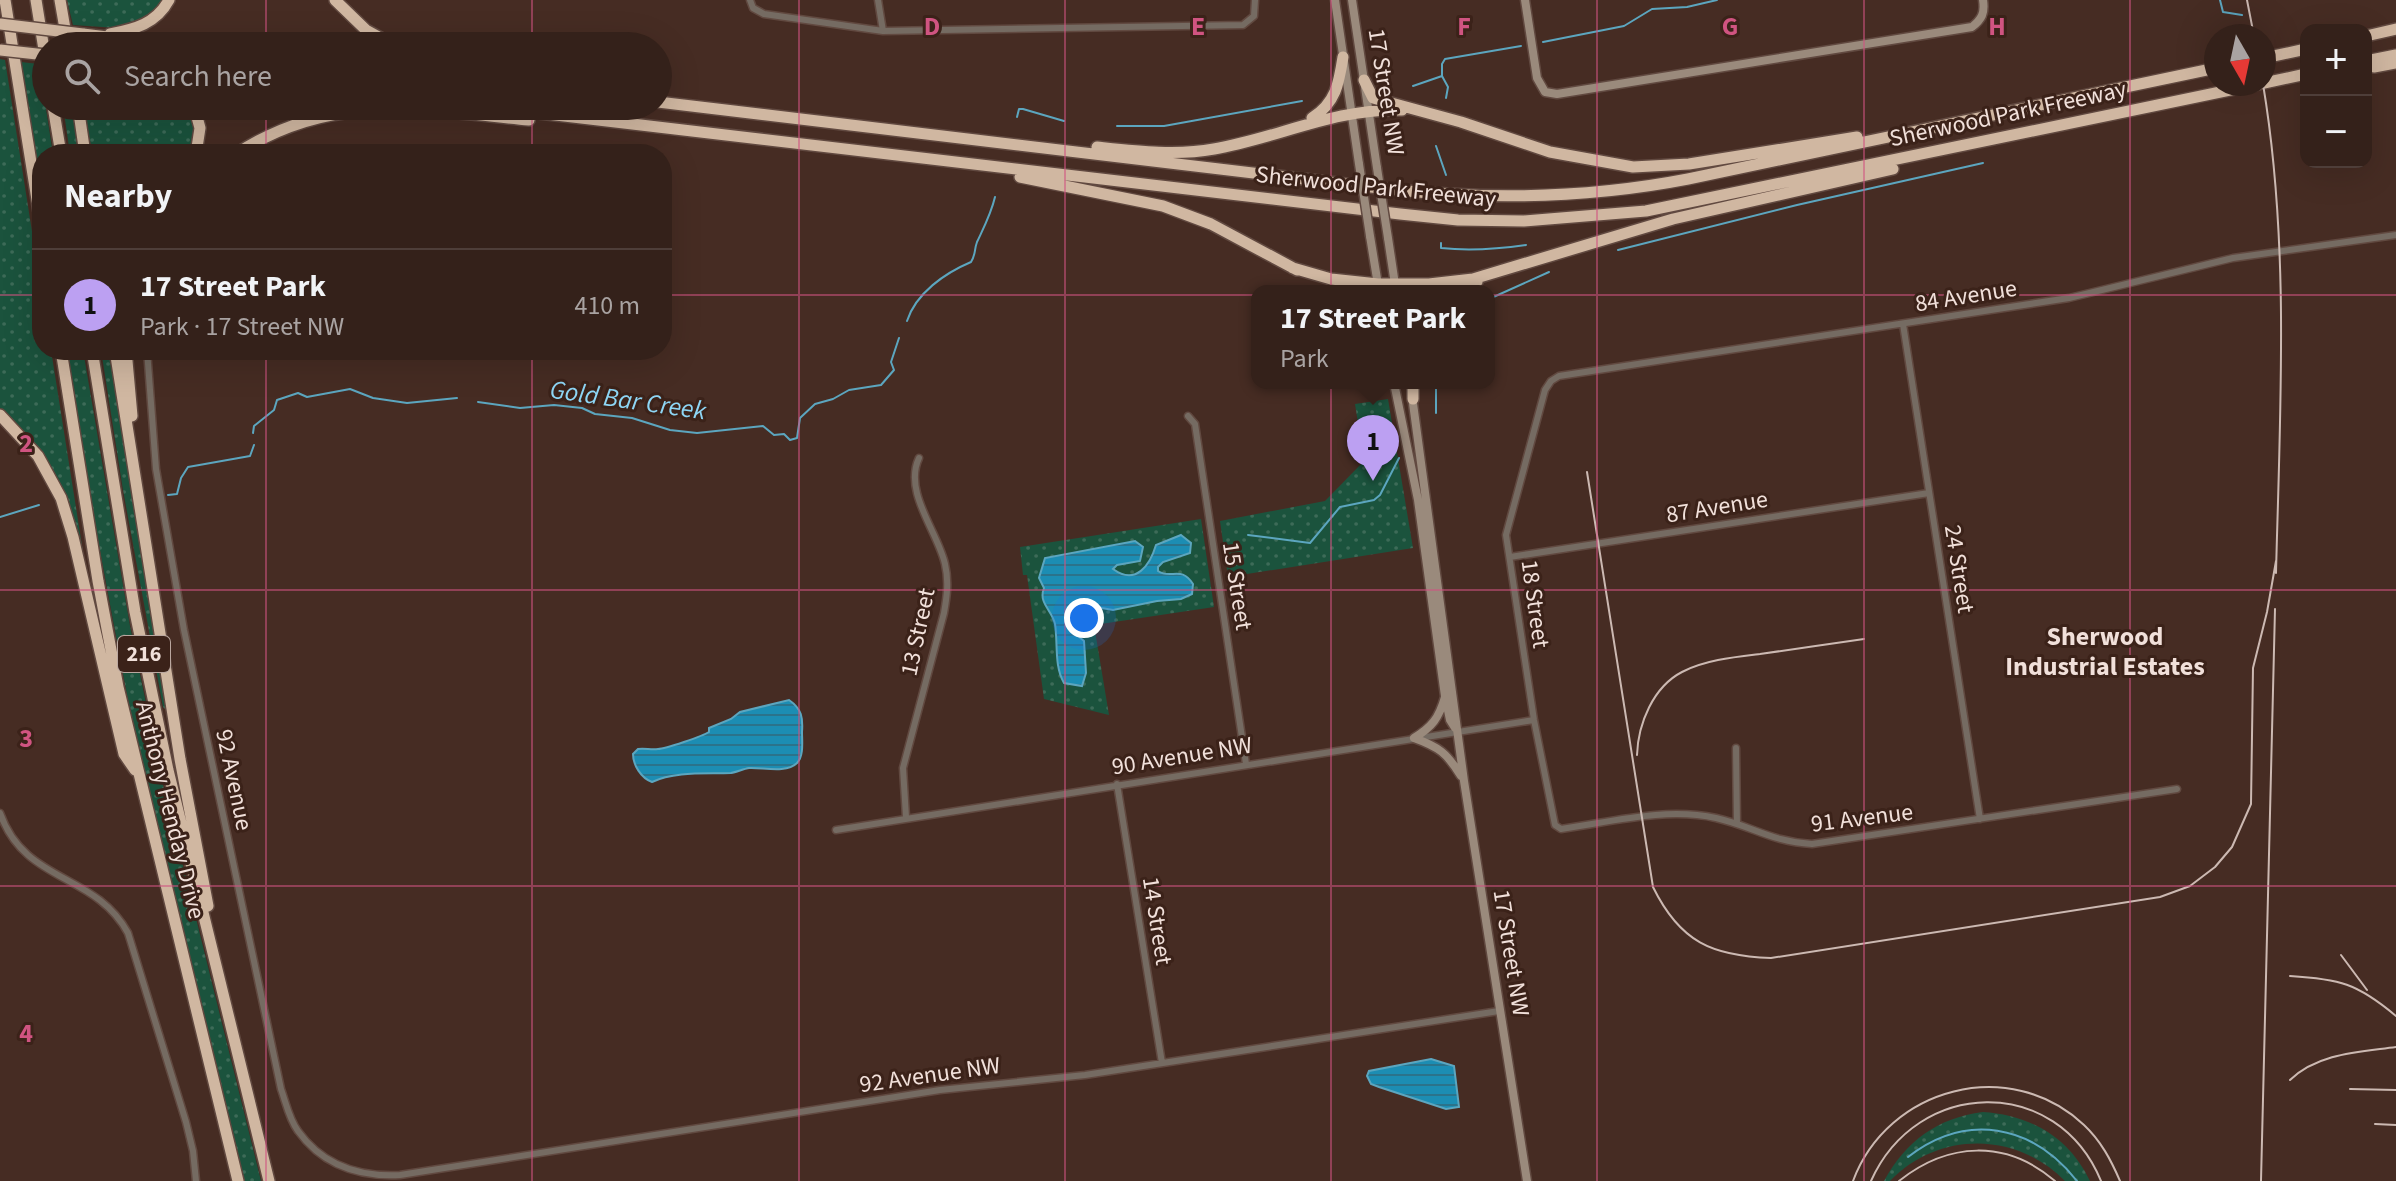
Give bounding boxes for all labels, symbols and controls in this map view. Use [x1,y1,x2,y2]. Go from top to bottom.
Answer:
text: D [924,8,940,45]
text: E [1191,8,1205,45]
text: F [1457,8,1471,45]
text: G [1722,8,1738,45]
text: H [1988,8,2006,45]
north arrow [2204,24,2276,96]
map controls [2300,24,2372,168]
button: + [2300,24,2372,96]
street label: 17 Street NW [1359,26,1413,158]
search box [32,32,672,120]
icon: search [60,54,104,98]
text: Search here [124,55,272,98]
street label: Sherwood Park Freeway [1886,72,2130,156]
button: − [2300,96,2372,168]
street label: Sherwood Park Freeway [1254,157,1498,217]
text: Nearby [64,172,172,221]
text: 17 Street Park [140,265,326,308]
street label: 84 Avenue [1913,271,2019,321]
popup [1251,285,1495,389]
text: 1 [83,287,97,324]
text: 410 m [574,287,640,324]
text: 17 Street Park [1280,297,1466,340]
text: Park · 17 Street NW [140,308,344,345]
text: Park [1280,340,1329,377]
water label: Gold Bar Creek [548,371,709,429]
pin: 1 [1347,415,1399,481]
text: 2 [19,425,33,462]
street label: 87 Avenue [1664,482,1770,532]
street label: 24 Street [1935,522,1983,616]
street label: 15 Street [1213,539,1261,633]
street label: 18 Street [1511,558,1559,650]
street label: 13 Street [892,585,944,679]
your location [1064,598,1104,638]
district label: Sherwood Industrial Estates [2005,618,2205,685]
road number: 216 [118,636,170,672]
street label: Anthony Henday Drive [126,697,214,923]
text: 3 [19,720,33,757]
street label: 92 Avenue [206,726,262,834]
street label: 90 Avenue NW [1109,728,1255,784]
street label: 91 Avenue [1809,794,1915,842]
street label: 14 Street [1133,874,1181,968]
street label: 17 Street NW [1484,887,1538,1019]
text: 4 [19,1015,33,1052]
street label: 92 Avenue NW [857,1048,1003,1102]

